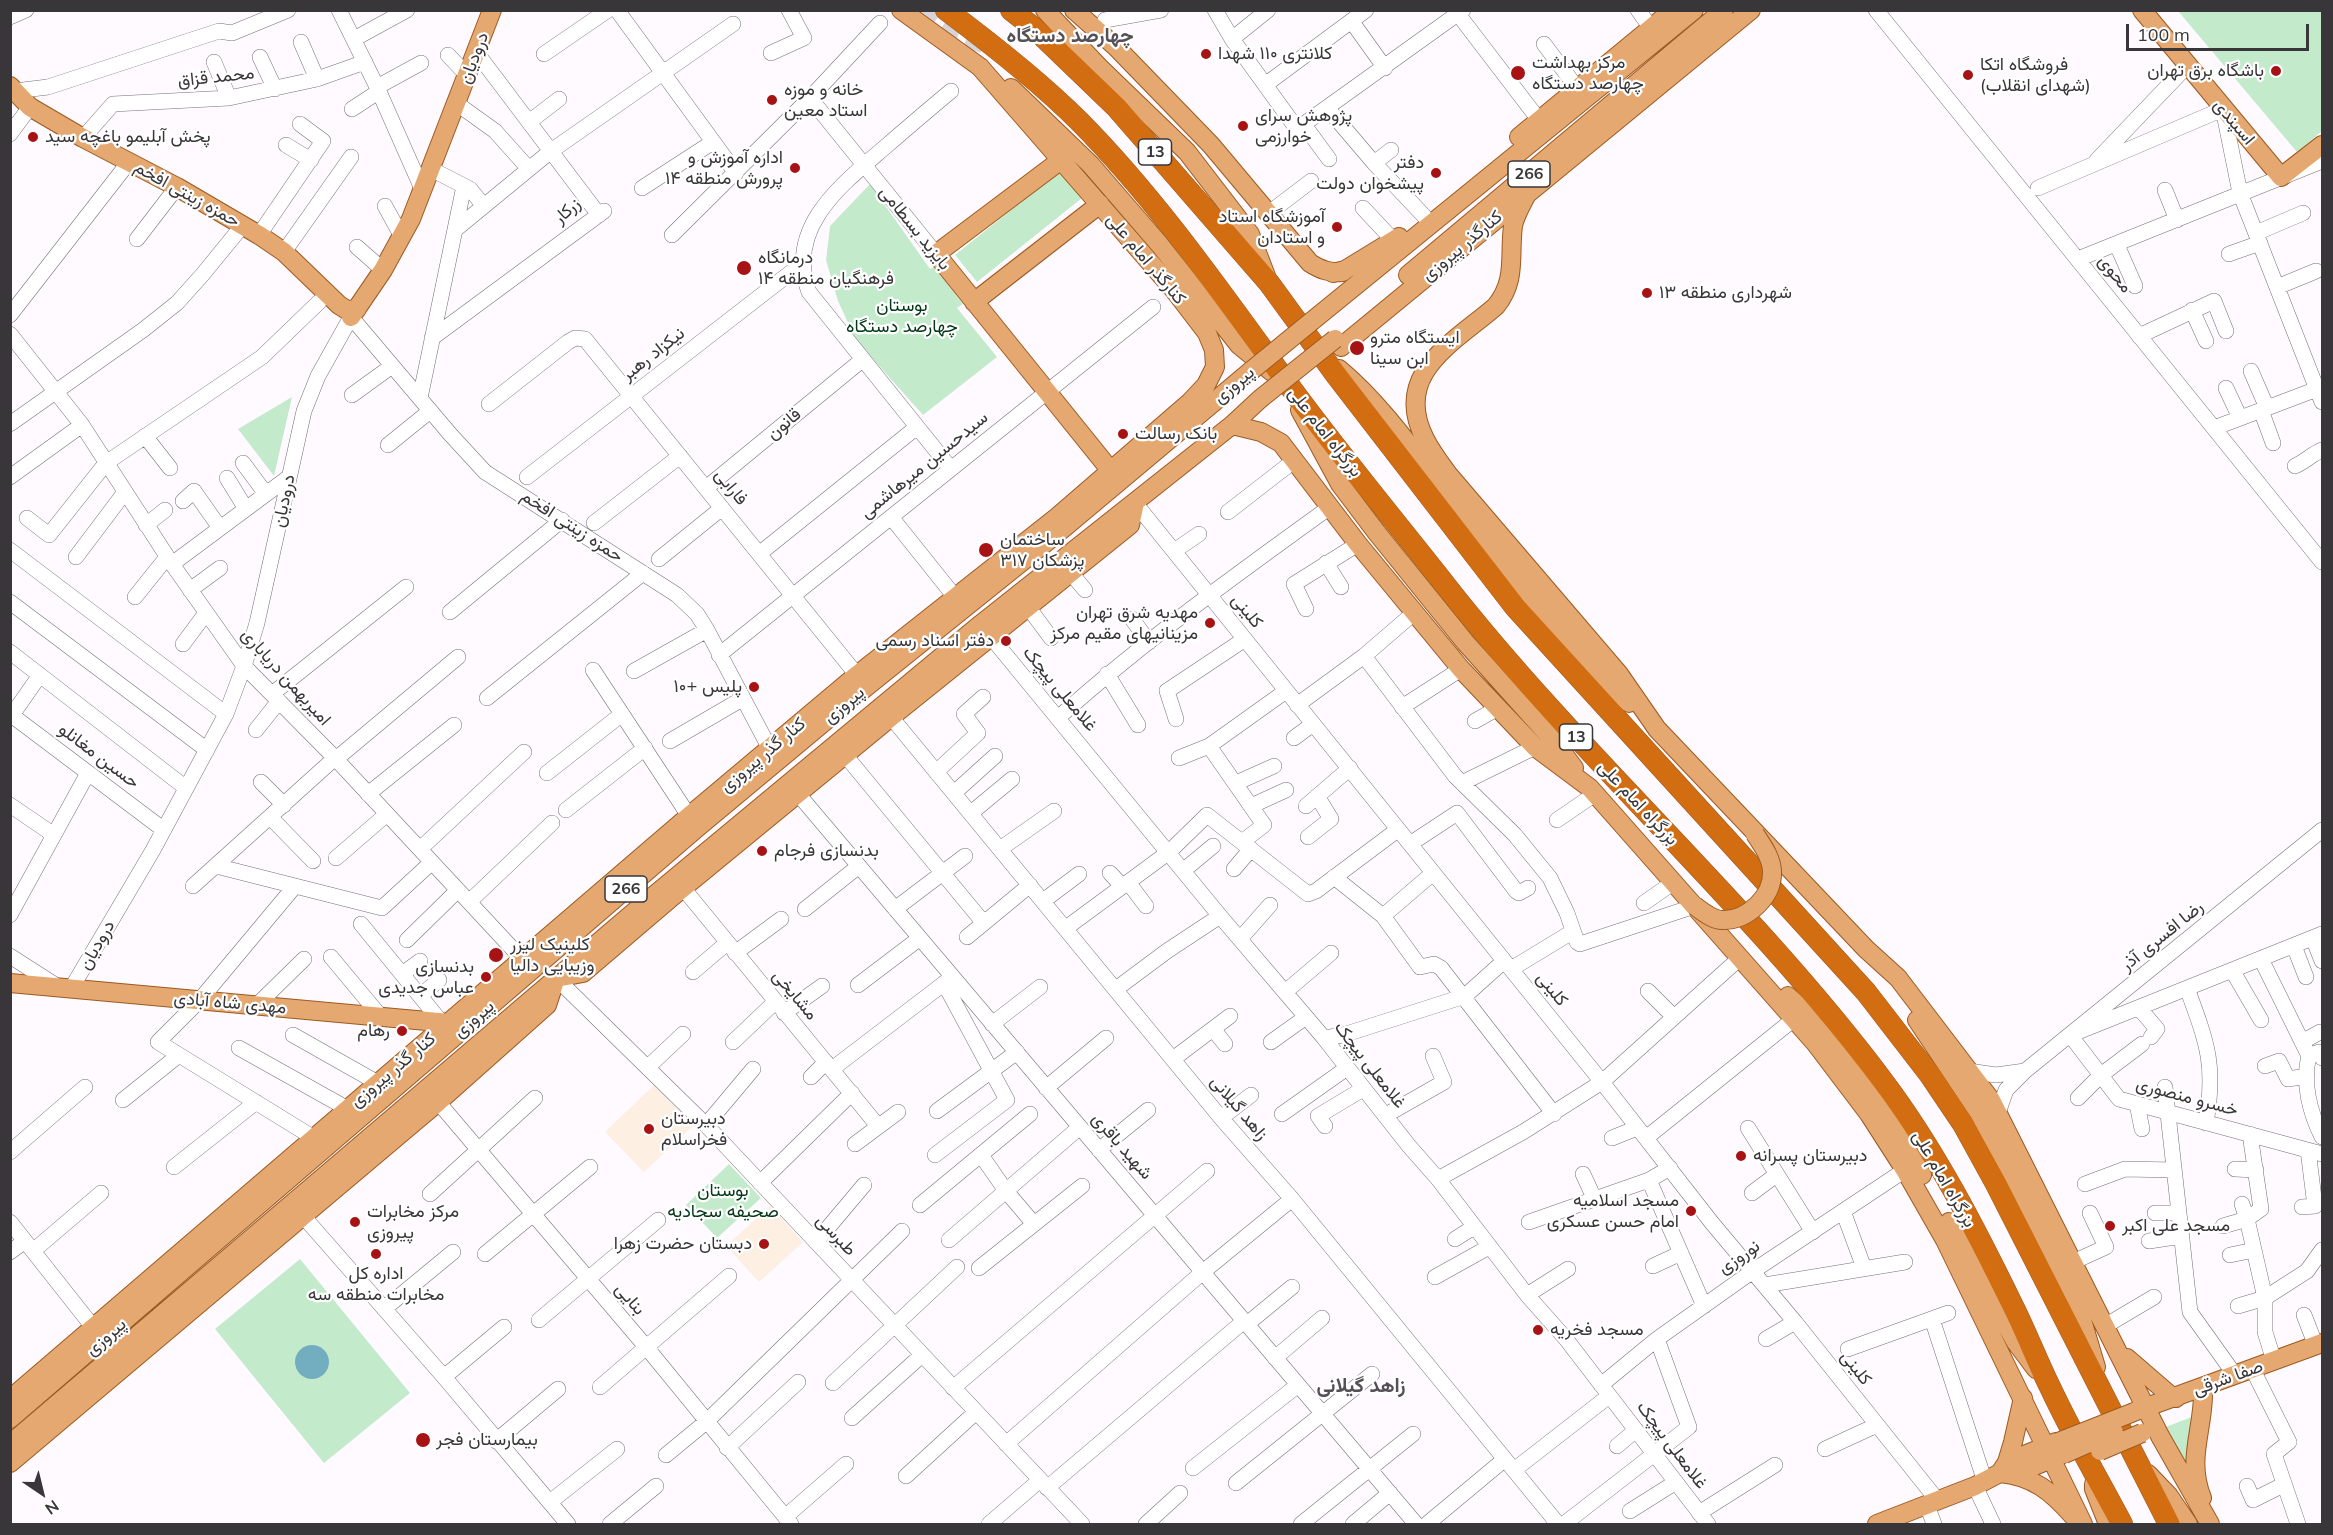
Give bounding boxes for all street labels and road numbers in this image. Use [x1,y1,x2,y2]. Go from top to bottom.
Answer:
street label: درودیان [454,29,494,87]
street label: محمد قزاق [177,62,255,92]
street label: اسپندی [2209,95,2259,149]
road number: 13 [1138,139,1172,165]
street label: حمزه زینتی افخم [130,156,244,232]
road number: 266 [1508,161,1550,187]
street label: بایزید بسطامی [874,182,956,274]
street label: زرکار [549,193,585,229]
street label: کنارگذر پیروزی [1417,206,1507,286]
street label: کنارگذر امام علی [1102,209,1190,309]
street label: محوی [2093,251,2137,297]
street label: نیکزاد رهبر [617,323,689,385]
street label: پیروزی [1209,362,1259,408]
street label: بزرگراه امام علی [1283,383,1367,481]
street label: قانون [762,403,806,445]
street label: سیدحسین میرهاشمی [856,407,992,523]
street label: فارابی [710,464,752,510]
street label: درودیان [268,473,300,529]
street label: حمزه زینتی افخم [517,485,627,567]
street label: کلینی [1227,589,1267,633]
street label: امیربهمن دریاباری [237,624,335,730]
street label: غلامعلی پیچک [1018,642,1102,736]
street label: پیروزی [819,682,869,728]
street label: کنار گذر پیروزی [716,713,810,797]
street label: حسین مغانلو [54,719,144,793]
road number: 13 [1560,724,1592,750]
street label: بزرگراه امام علی [1593,756,1683,850]
road number: 266 [605,876,647,902]
street label: رضا افسری آذر [2116,896,2208,976]
street label: درودیان [74,916,120,974]
street label: مشایخی [768,965,822,1025]
street label: کلینی [1532,967,1572,1011]
street label: مهدی شاه آبادی [173,987,287,1019]
street label: پیروزی [449,995,499,1043]
street label: غلامعلی پیچک [1329,1017,1411,1113]
street label: کنار گذر پیروزی [346,1028,440,1112]
street label: زاهد گیلانی [1206,1071,1272,1145]
street label: خسرو منصوری [2134,1073,2240,1121]
street label: شهید باقری [1087,1108,1157,1184]
street label: بزرگراه امام علی [1908,1127,1980,1231]
street label: طبرسی [811,1210,861,1260]
street label: نوروزی [1714,1235,1764,1279]
street label: بنایی [610,1278,650,1320]
street label: پیروزی [81,1313,131,1361]
street label: کلینی [1836,1346,1876,1390]
street label: صفا شرقی [2190,1355,2266,1401]
street label: غلامعلی پیچک [1632,1397,1712,1493]

